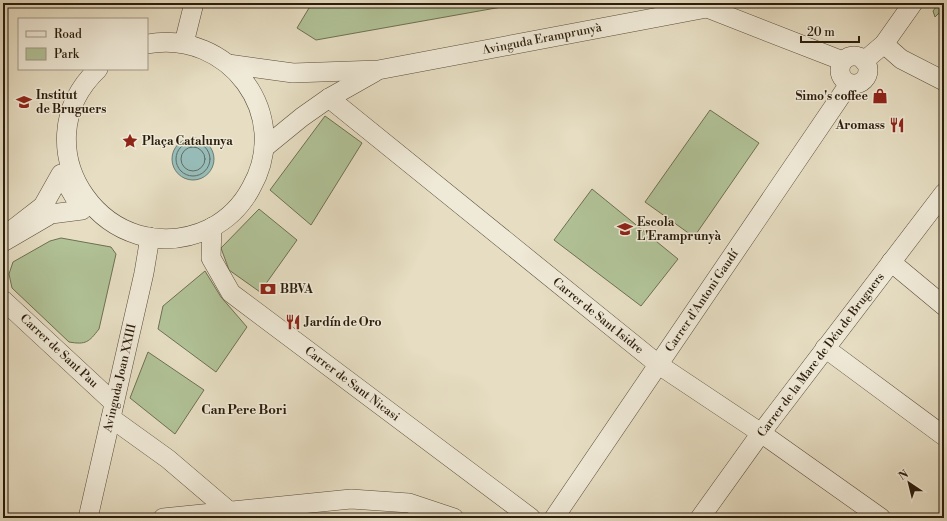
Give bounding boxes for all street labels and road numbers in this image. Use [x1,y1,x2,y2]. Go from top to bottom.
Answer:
street label: Avinguda Eramprunyà [480,20,604,58]
street label: Carrer d'Antoni Gaudí [662,246,742,355]
street label: Carrer de la Mare de Déu de Bruguers [754,270,888,440]
street label: Carrer de Sant Isidre [550,275,646,357]
street label: Carrer de Sant Pau [17,311,101,391]
street label: Avinguda Joan XXIII [100,322,140,435]
street label: Carrer de Sant Nicasi [302,343,402,425]

